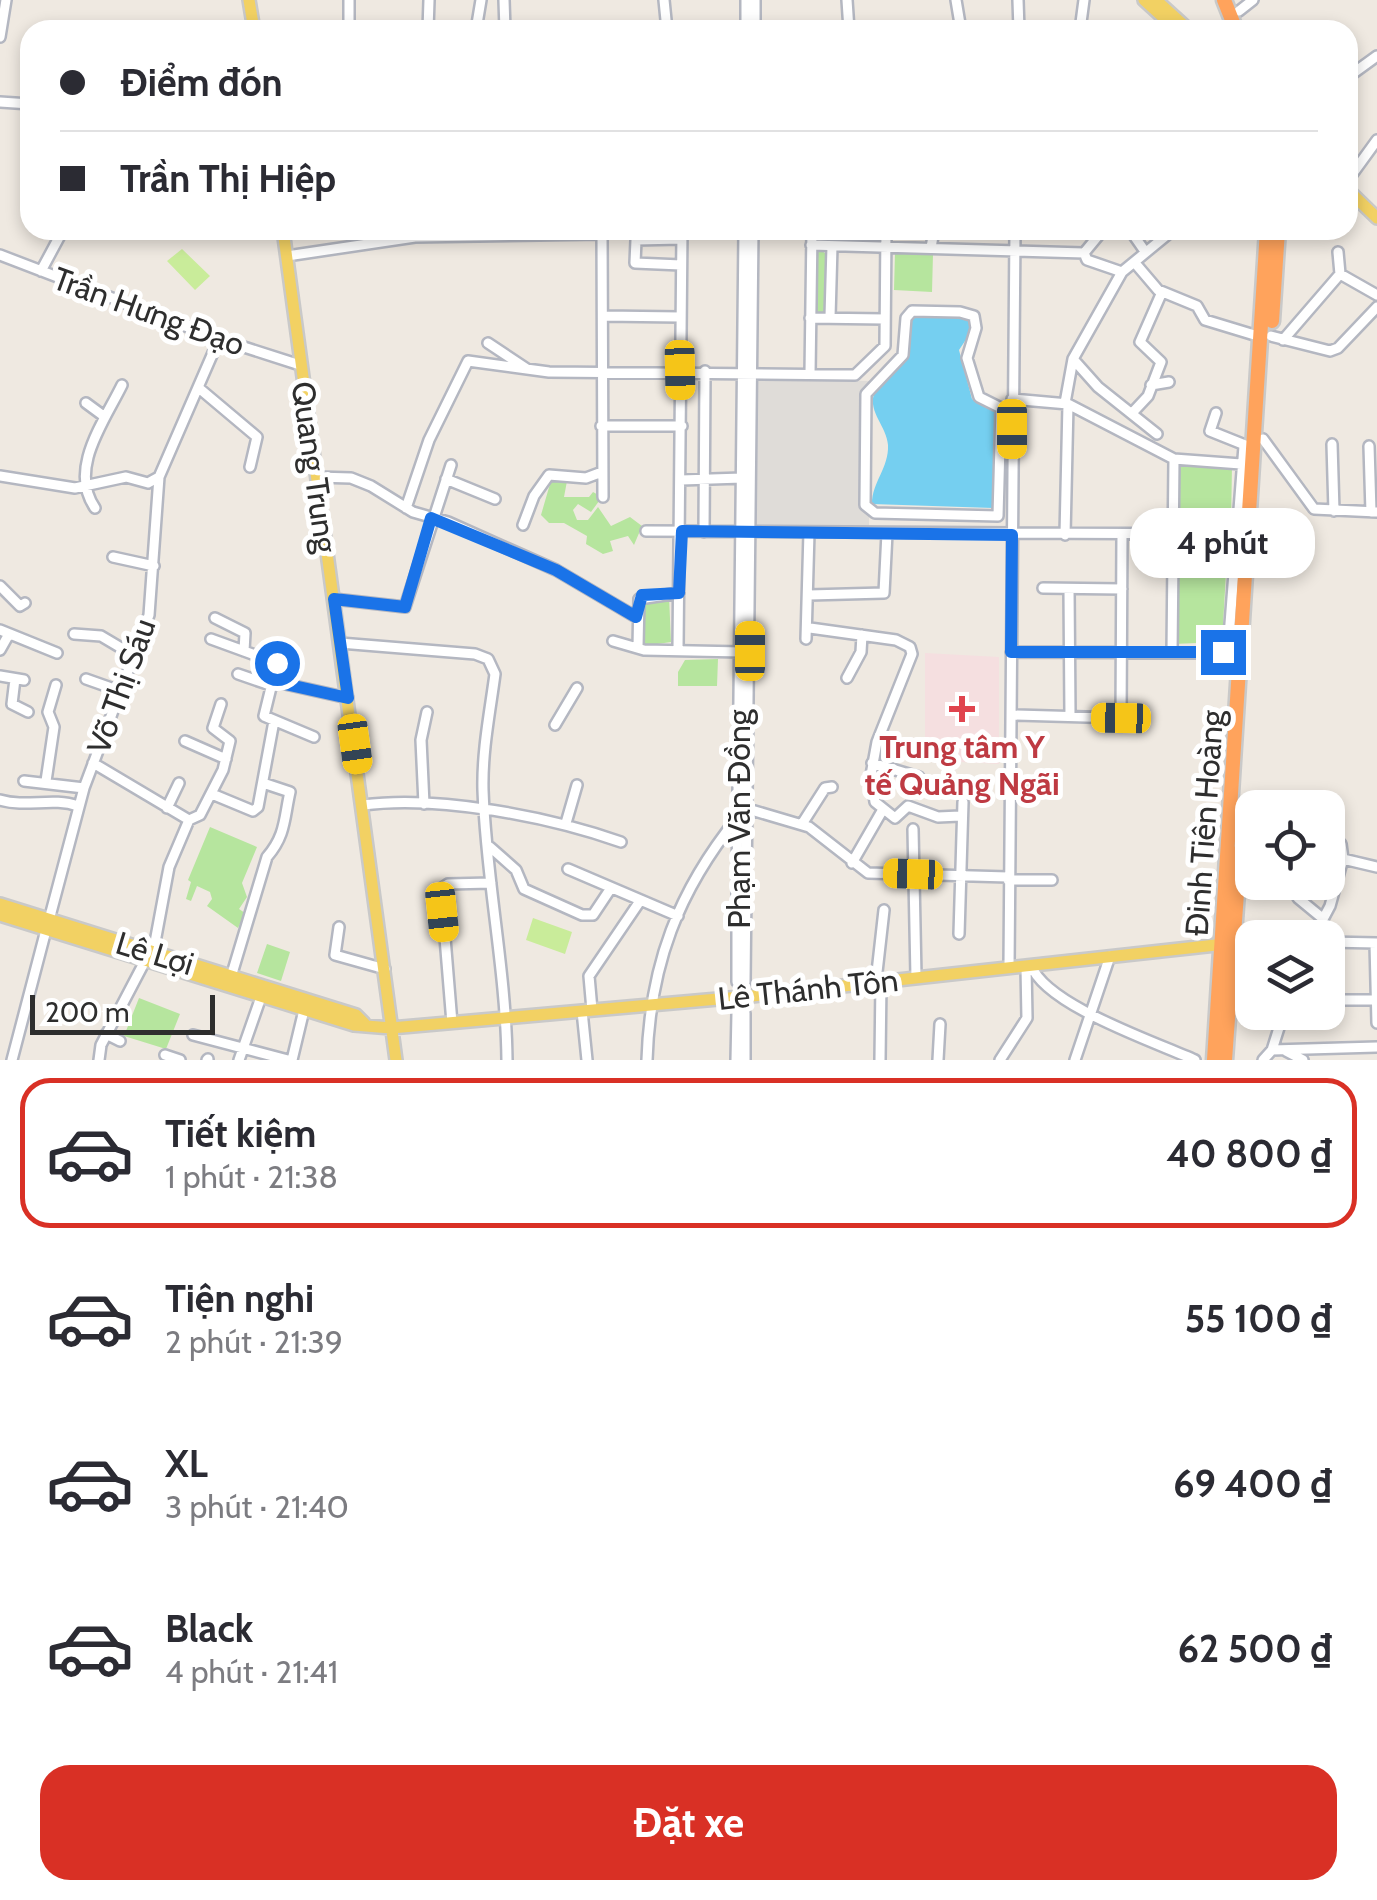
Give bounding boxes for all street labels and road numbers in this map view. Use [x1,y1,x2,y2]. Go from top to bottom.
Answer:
street label: Trần Hưng Đạo [48,258,250,364]
street label: Quang Trung [284,379,346,556]
street label: Võ Thị Sáu [78,613,164,759]
street label: Phạm Văn Đồng [719,708,758,929]
street label: Đinh Tiên Hoàng [1177,708,1231,937]
street label: Lê Lợi [111,923,199,983]
street label: Lê Thánh Tôn [716,960,900,1018]

